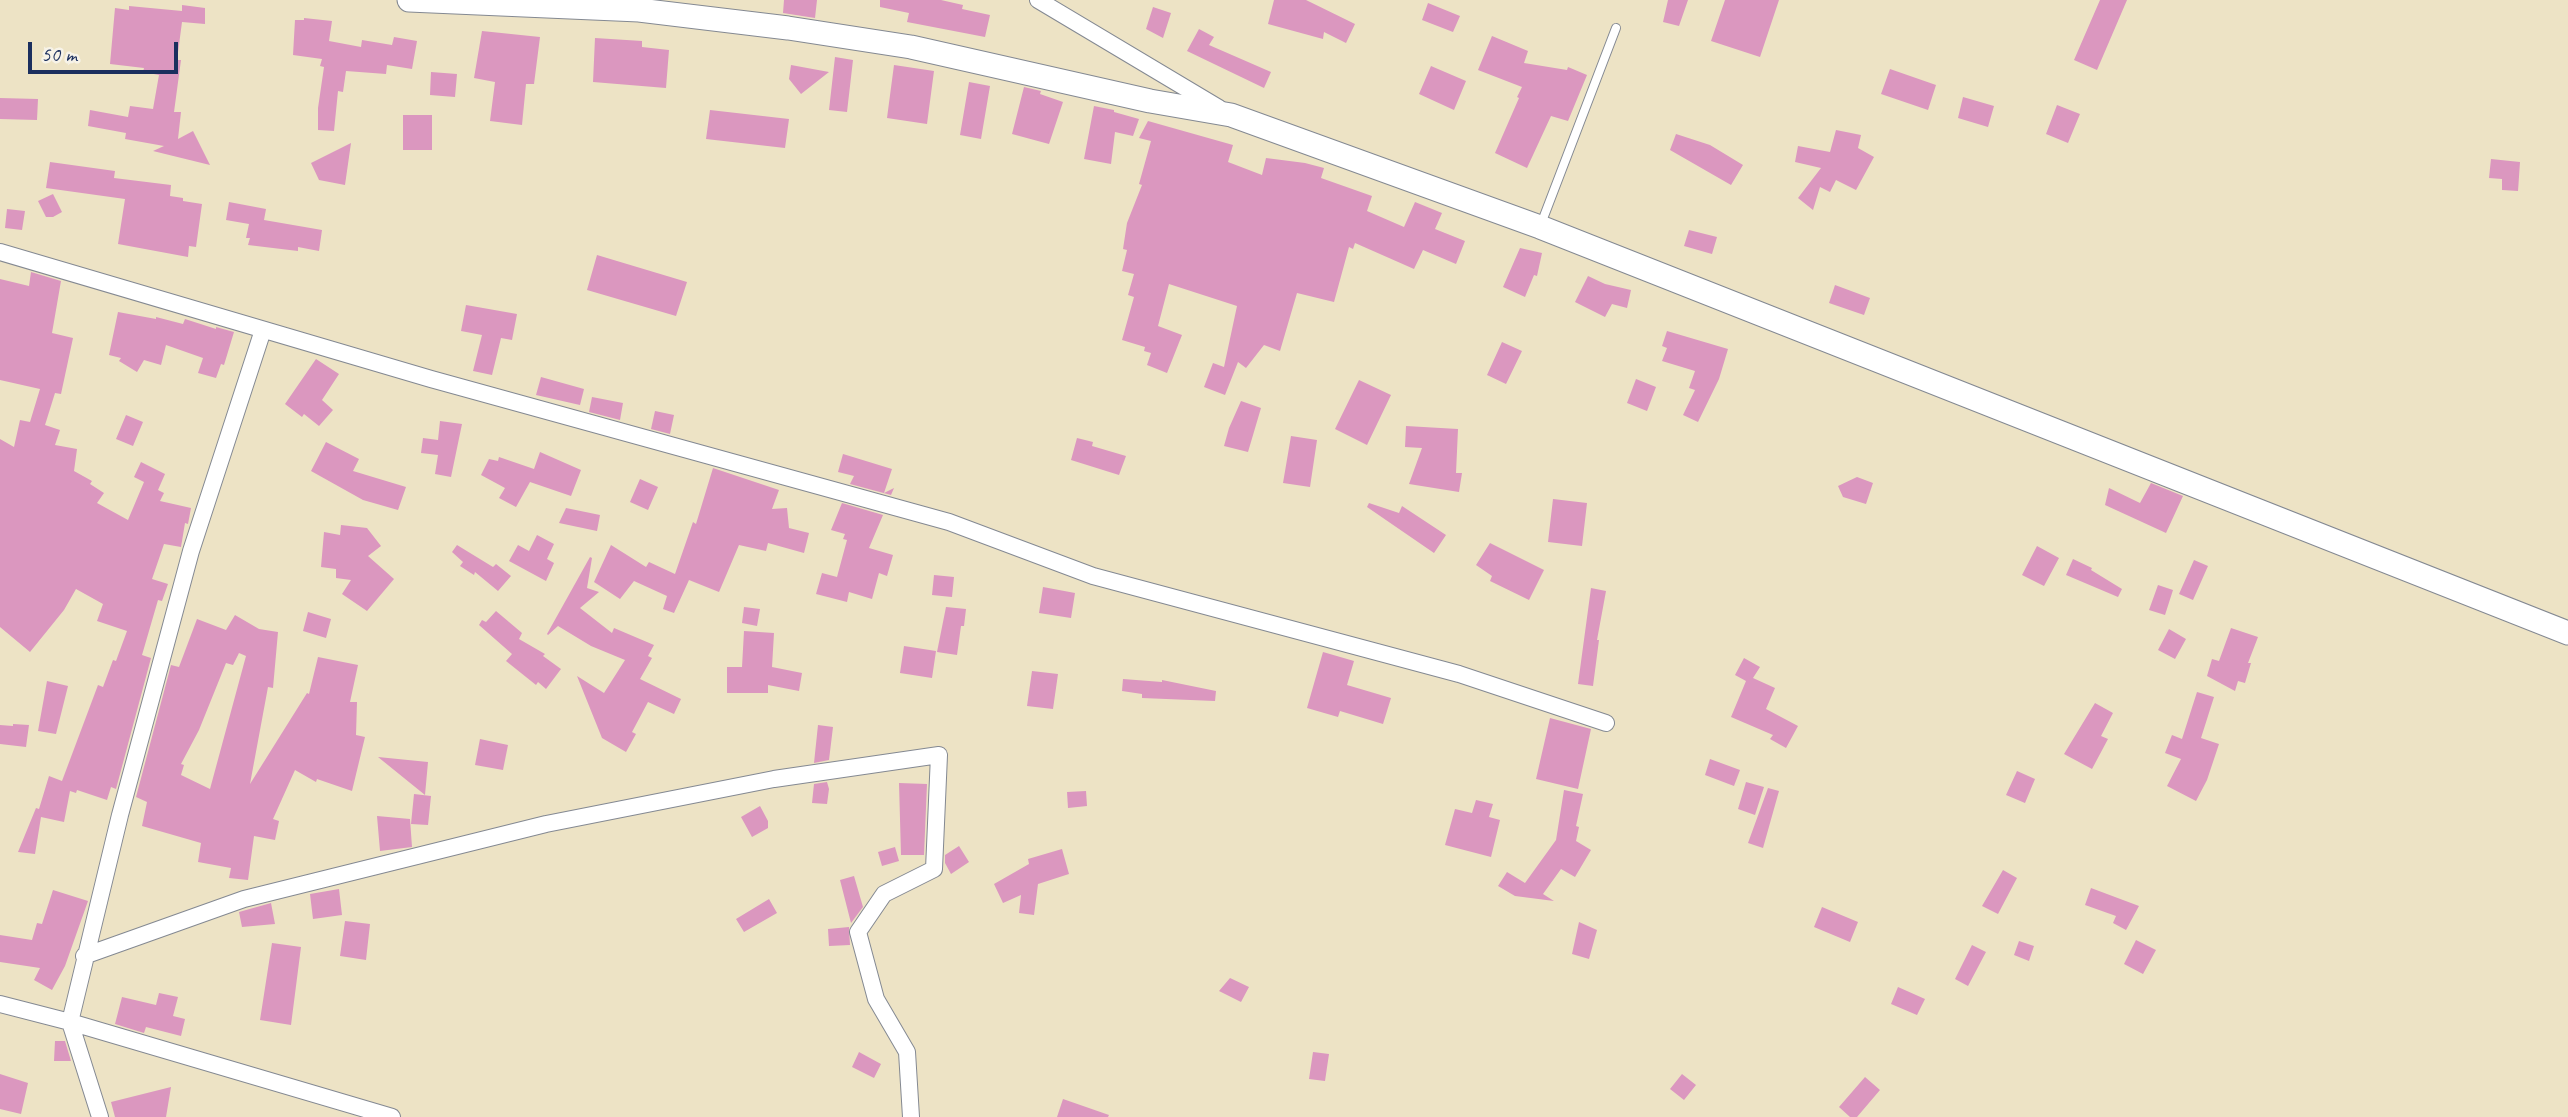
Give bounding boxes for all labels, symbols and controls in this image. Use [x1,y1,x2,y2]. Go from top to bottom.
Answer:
scale bar [32,28,182,72]
text: 50 m [41,41,77,67]

